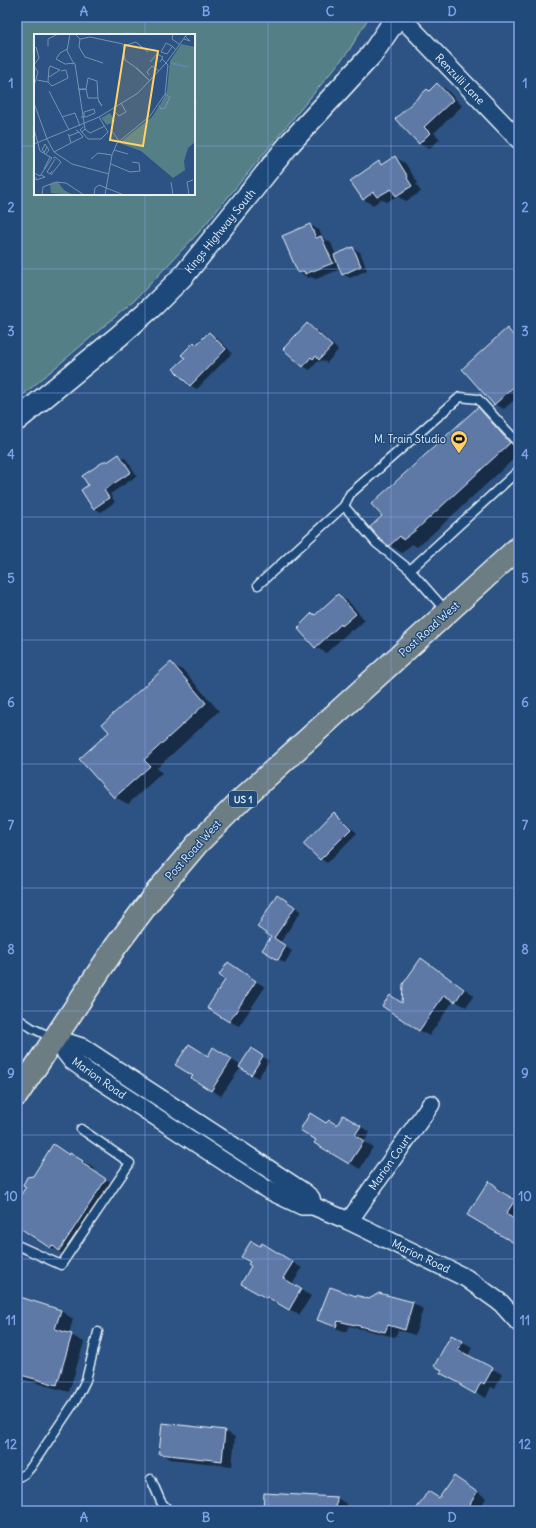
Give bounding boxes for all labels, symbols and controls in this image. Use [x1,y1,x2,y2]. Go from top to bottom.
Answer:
text: A [80,3,89,20]
text: B [202,3,211,20]
text: C [326,3,335,20]
text: D [447,3,457,20]
inset map [34,34,195,195]
street label: Renzulli Lane [432,51,488,107]
text: 1 [8,75,14,92]
text: 1 [522,75,528,92]
street label: Kings Highway South [182,186,258,276]
text: 2 [7,199,15,216]
text: 2 [521,199,529,216]
text: 3 [7,323,15,340]
text: 3 [521,323,529,340]
sports icon: M. Train Studio [449,429,469,454]
place label: M. Train Studio [374,432,446,446]
text: 4 [7,446,15,463]
text: 4 [521,446,529,463]
text: 5 [7,570,15,587]
text: 5 [521,570,529,587]
street label: Post Road West [396,598,462,660]
text: 6 [7,694,15,711]
text: 6 [521,694,529,711]
road number: US 1 [229,791,257,807]
text: 7 [8,817,15,834]
street label: Post Road West [162,817,224,883]
text: 7 [522,817,529,834]
text: 8 [7,941,15,958]
text: 8 [521,941,529,958]
street label: Marion Road [69,1054,129,1102]
text: 9 [7,1065,15,1082]
text: 9 [521,1065,529,1082]
street label: Marion Court [366,1131,415,1193]
text: 10 [4,1188,18,1205]
text: 10 [518,1188,532,1205]
street label: Marion Road [390,1236,453,1276]
text: 11 [6,1312,16,1329]
text: 11 [520,1312,530,1329]
text: 12 [5,1436,17,1453]
text: 12 [519,1436,531,1453]
text: A [80,1509,89,1526]
text: B [202,1509,211,1526]
text: C [326,1509,335,1526]
text: D [447,1509,457,1526]

